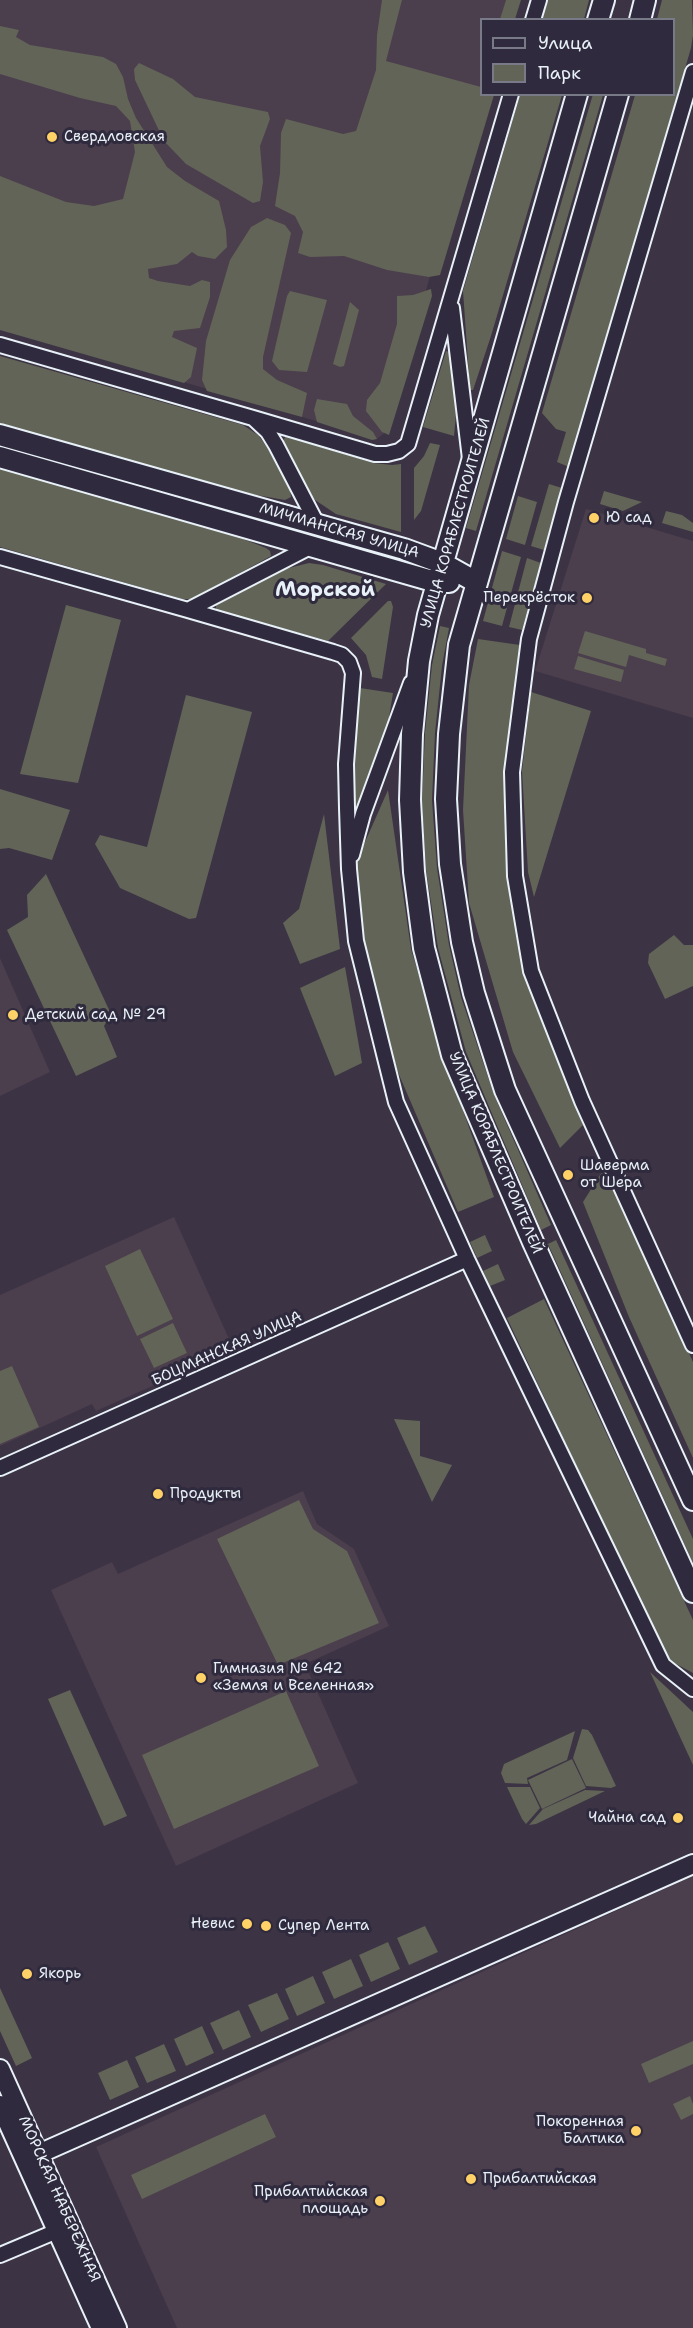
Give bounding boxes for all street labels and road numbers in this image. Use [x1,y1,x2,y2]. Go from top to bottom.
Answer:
street label: УЛИЦА КОРАБЛЕСТРОИТЕЛЕЙ [417,416,495,630]
street label: МИЧМАНСКАЯ УЛИЦА [257,500,421,562]
street label: УЛИЦА КОРАБЛЕСТРОИТЕЛЕЙ [444,1049,546,1257]
street label: БОЦМАНСКАЯ УЛИЦА [149,1308,305,1390]
street label: МОРСКАЯ НАБЕРЕЖНАЯ [14,2113,104,2285]

